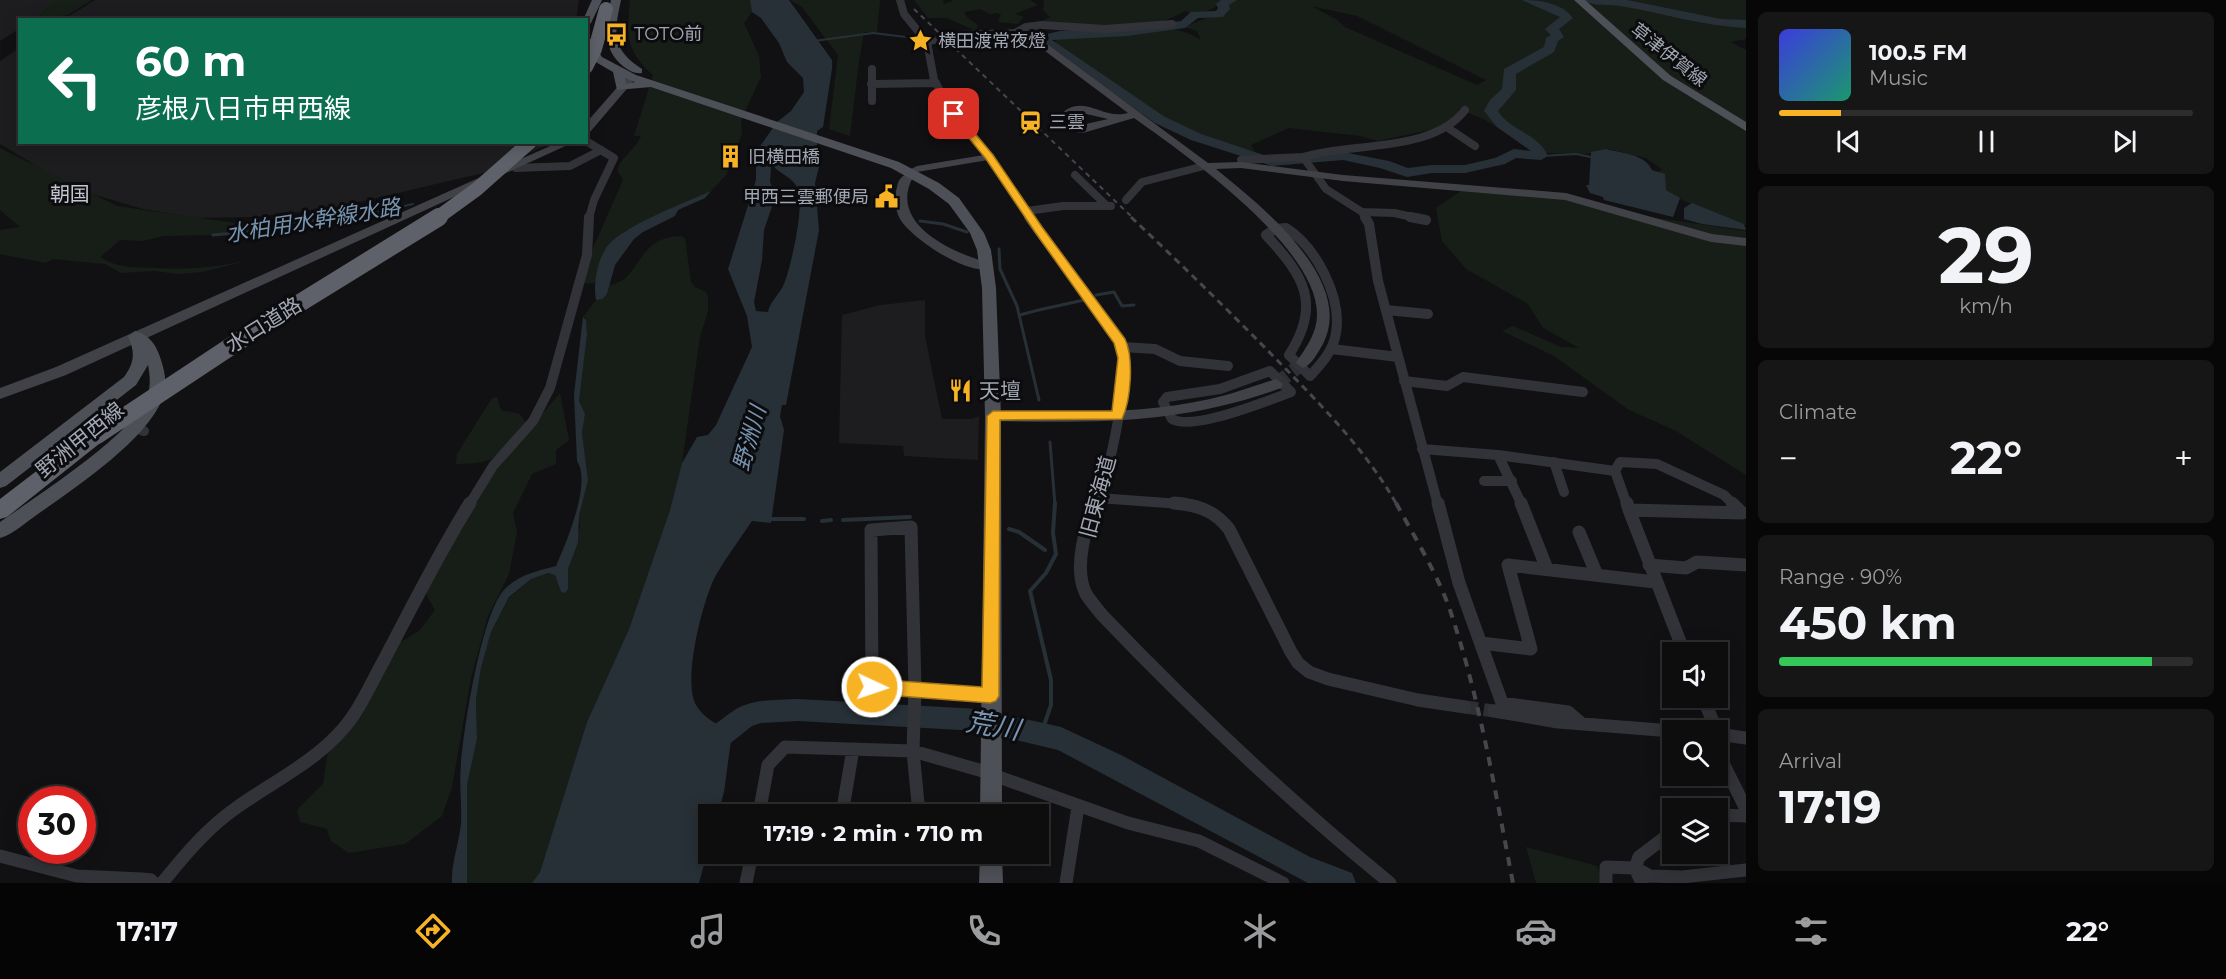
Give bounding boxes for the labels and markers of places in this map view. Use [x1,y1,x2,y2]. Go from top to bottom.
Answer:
bus stop icon: TOTO前 [603,21,629,47]
place label: TOTO前 [634,23,702,45]
place icon: 横田渡常夜燈 [907,28,933,54]
place label: 横田渡常夜燈 [938,30,1046,52]
pin [928,88,979,139]
station icon: 三雲 [1018,109,1044,135]
place label: 三雲 [1049,111,1085,133]
building icon: 旧横田橋 [717,144,743,170]
place label: 旧横田橋 [748,146,820,168]
public building icon: 甲西三雲郵便局 [874,184,900,210]
place label: 甲西三雲郵便局 [743,186,869,208]
restaurant icon: 天壇 [948,378,974,404]
place label: 天壇 [979,378,1021,403]

